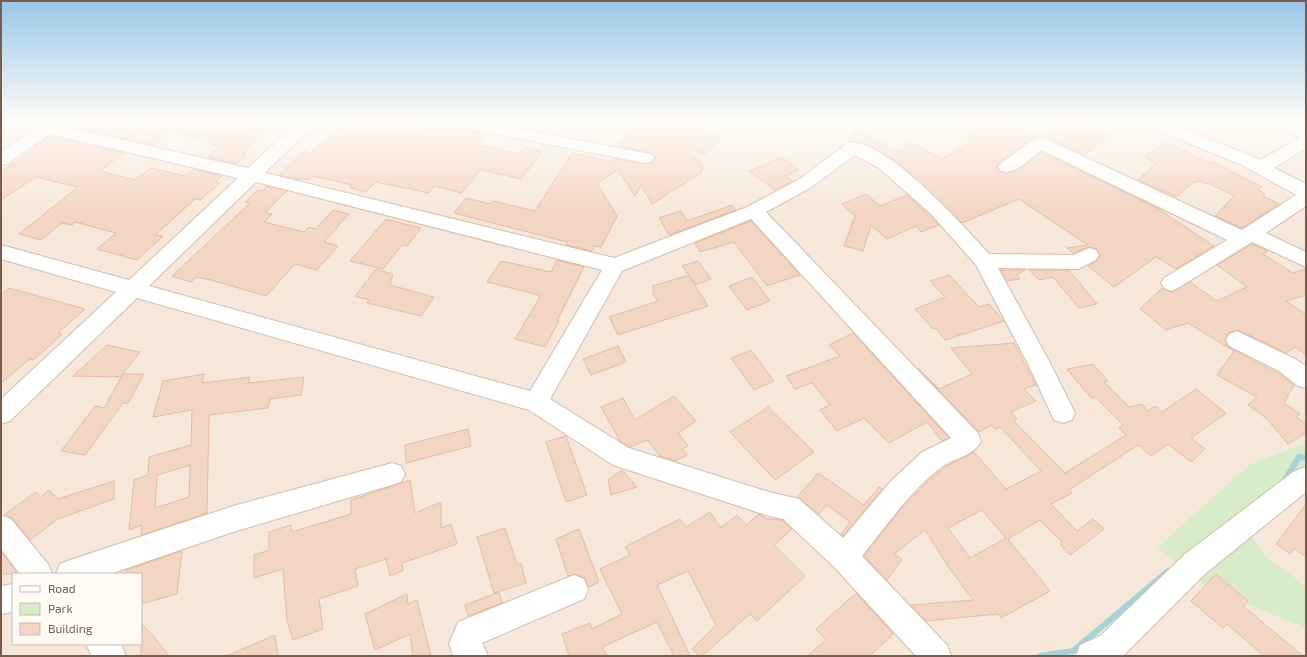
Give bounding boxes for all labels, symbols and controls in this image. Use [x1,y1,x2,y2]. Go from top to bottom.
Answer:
legend [12,573,142,645]
text: Road [48,581,76,595]
text: Park [48,601,73,615]
text: Building [48,621,93,635]

